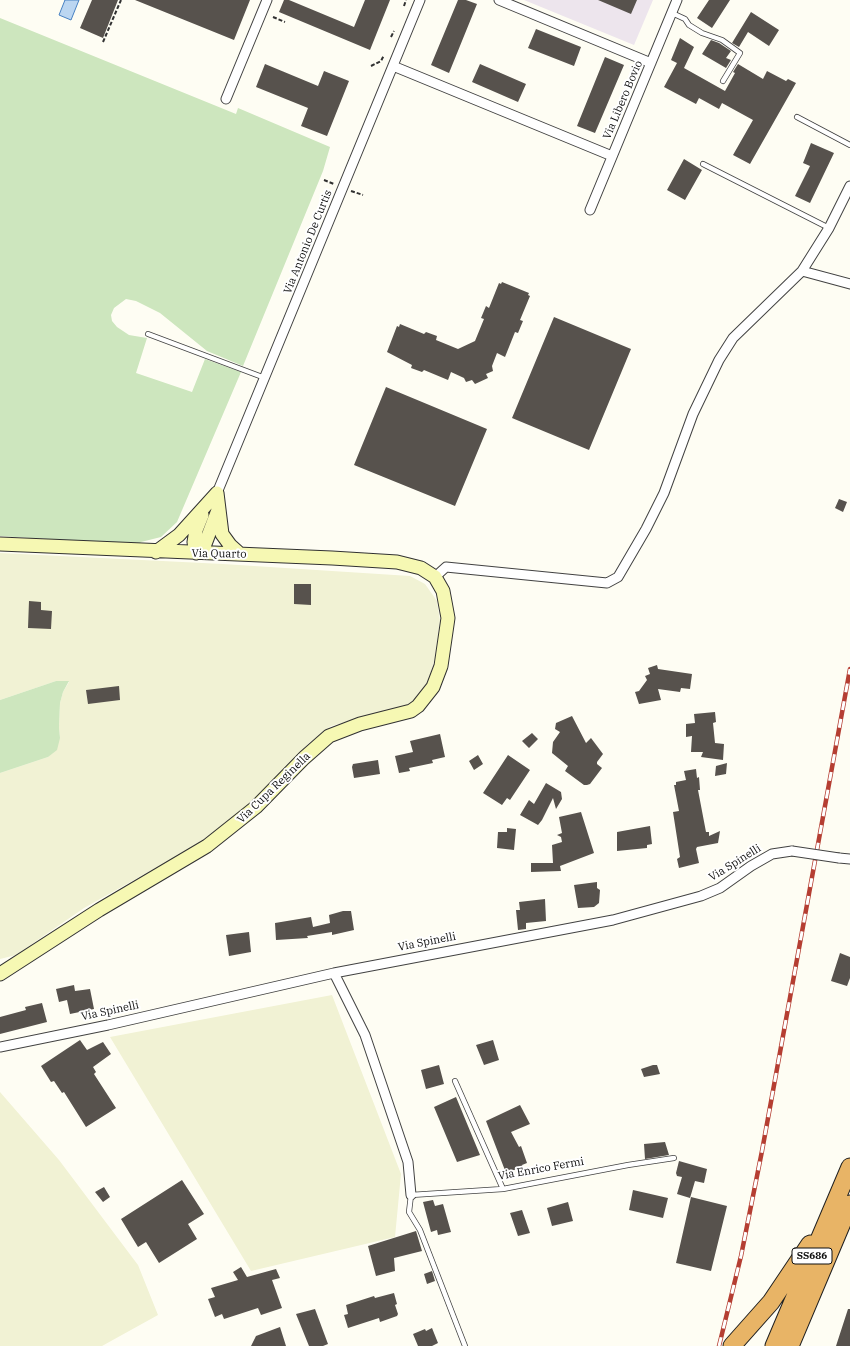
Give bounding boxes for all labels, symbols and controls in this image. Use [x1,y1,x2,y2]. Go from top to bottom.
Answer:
street label: Via Libero Bovio [600,59,646,141]
street label: Via Antonio De Curtis [281,188,335,296]
street label: Via Quarto [191,547,247,561]
street label: Via Cupa Reginella [235,750,313,826]
street label: Via Spinelli [707,842,763,884]
street label: Via Spinelli [397,930,457,954]
street label: Via Spinelli [80,998,140,1024]
street label: Via Enrico Fermi [497,1155,585,1183]
road number: SS686 [792,1248,832,1264]

